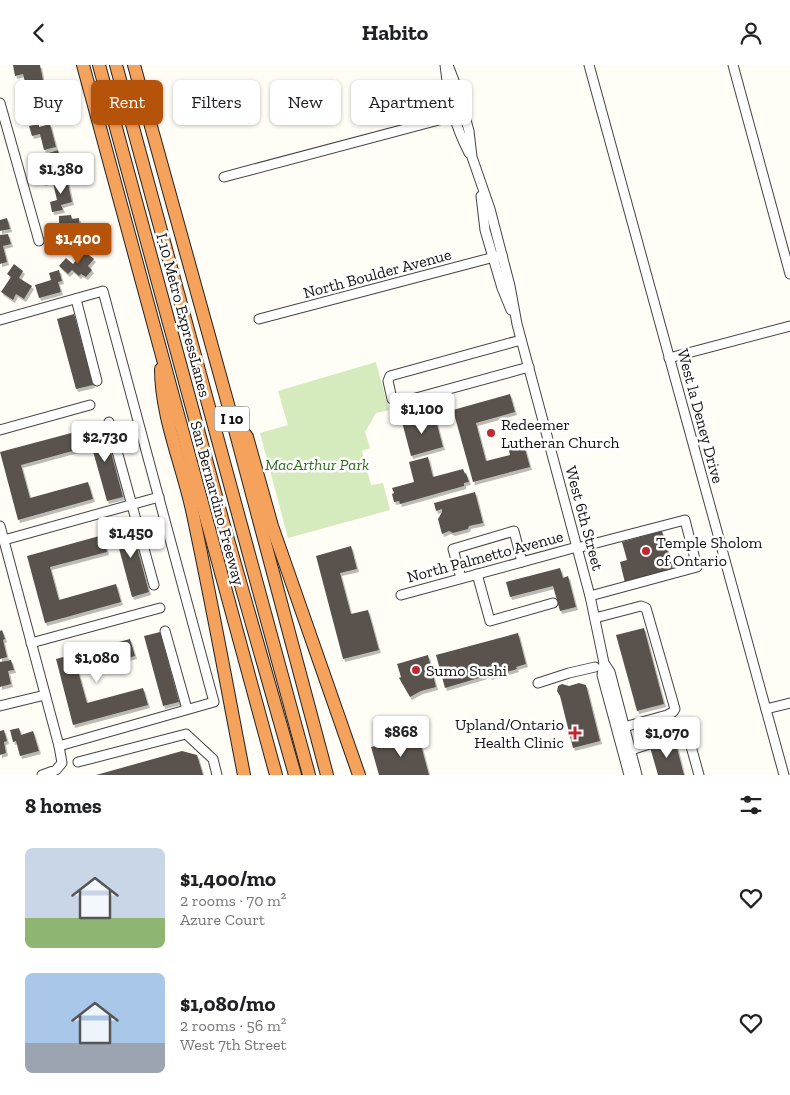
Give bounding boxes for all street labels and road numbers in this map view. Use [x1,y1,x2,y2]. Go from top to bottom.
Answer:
street label: I-10 Metro ExpressLanes [152,231,215,399]
street label: North Boulder Avenue [301,245,453,302]
street label: West la Deney Drive [673,347,728,485]
road number: I 10 [214,407,250,431]
street label: San Bernardino Freeway [186,419,249,588]
street label: West 6th Street [561,464,608,572]
street label: North Palmetto Avenue [405,526,565,587]

